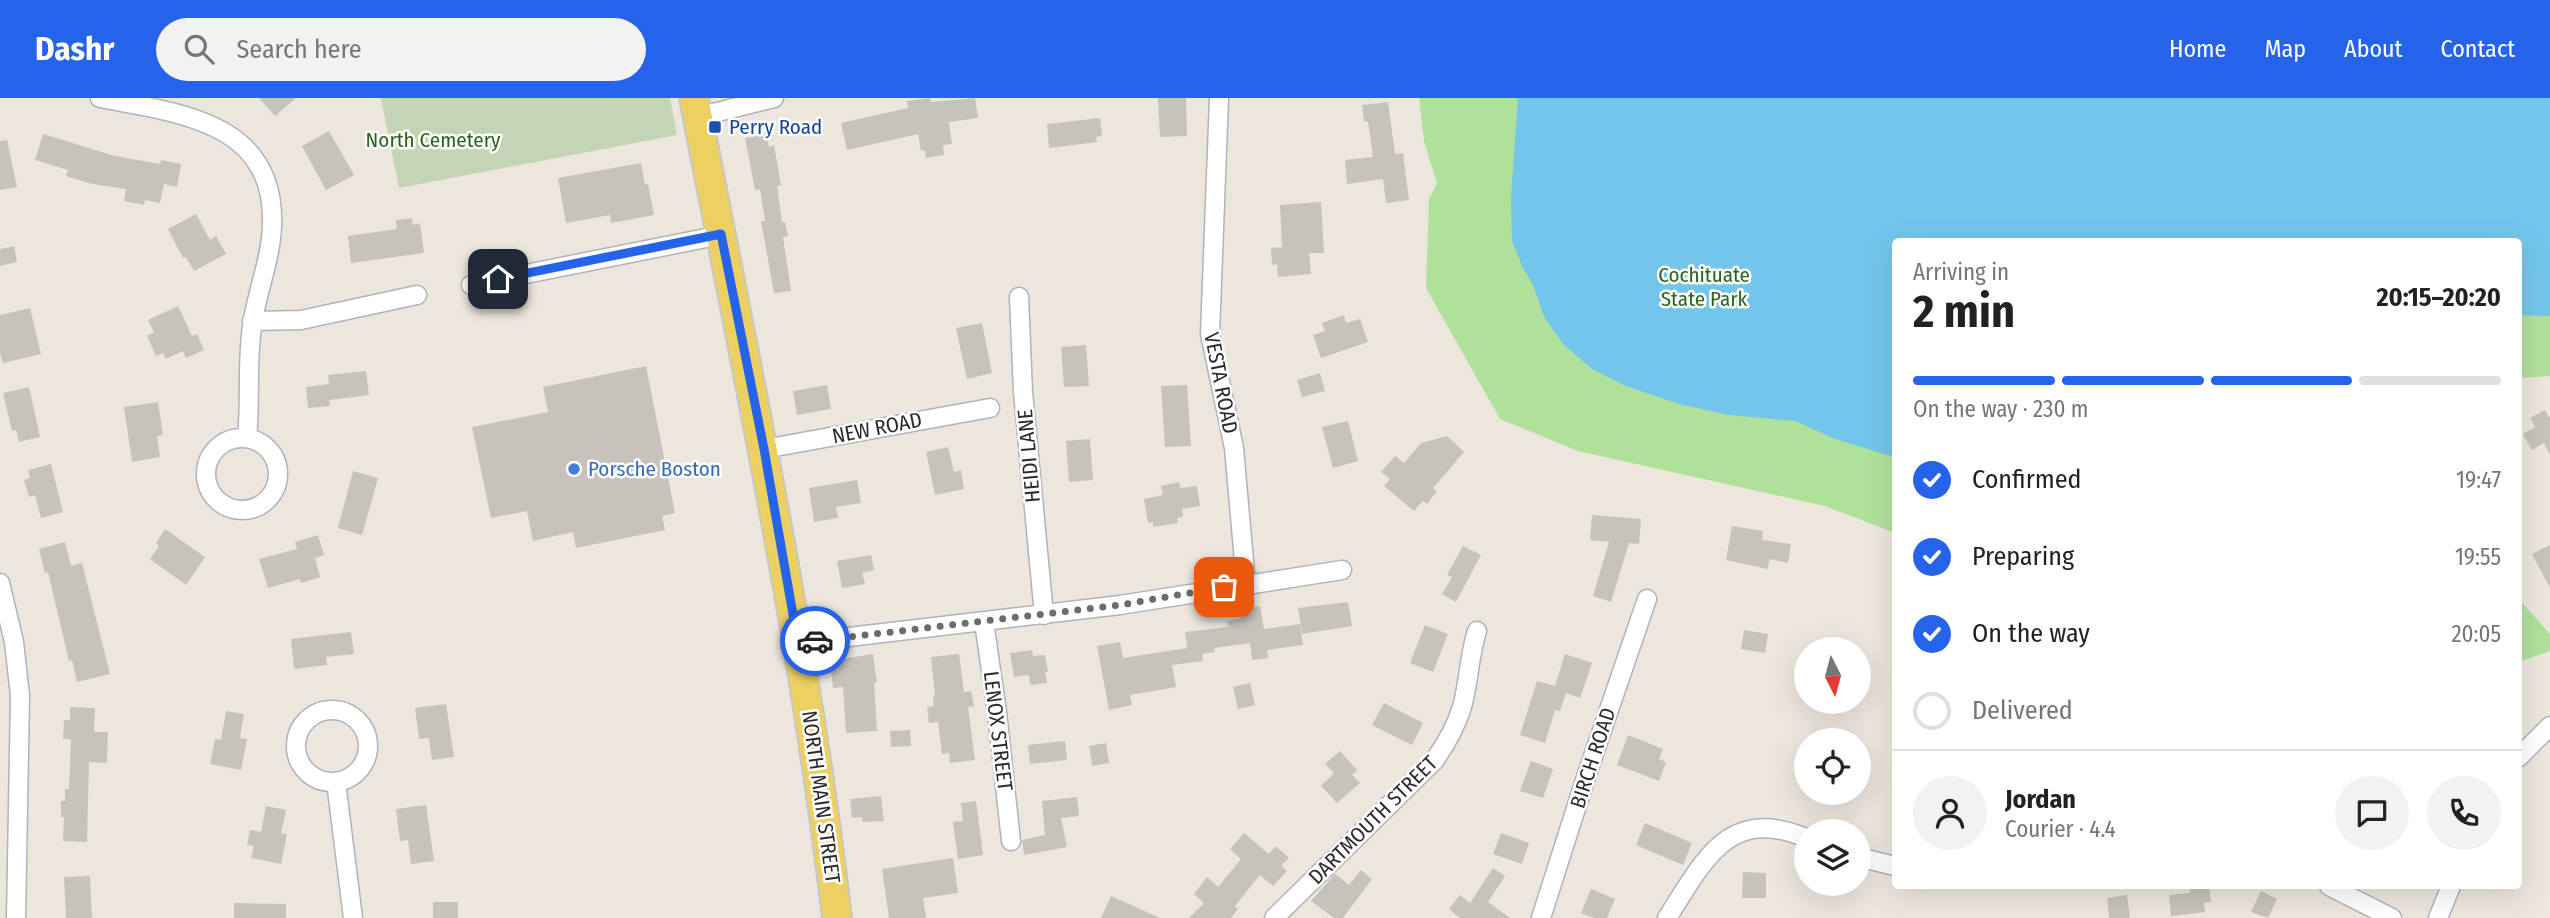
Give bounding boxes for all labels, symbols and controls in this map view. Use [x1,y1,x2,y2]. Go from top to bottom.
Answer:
search box [156,18,646,81]
text: Dashr [35,29,114,69]
icon: search [180,30,218,68]
text: Search here [236,34,362,65]
text: Home [2169,35,2226,63]
text: Map [2264,35,2306,63]
text: About [2344,35,2402,63]
text: Contact [2440,35,2515,63]
place label: Perry Road [729,114,822,140]
marker: Perry Road [707,119,723,135]
park label: North Cemetery [366,127,501,153]
pin [468,249,528,309]
text: Arriving in [1913,258,2009,286]
icon: home [479,260,517,298]
park label: Cochituate State Park [1658,262,1750,312]
text: 20:15–20:20 [2376,282,2501,313]
text: 2 min [1913,284,2015,339]
street label: VESTA ROAD [1198,330,1244,436]
text: On the way · 230 m [1913,395,2089,423]
street label: NEW ROAD [830,407,924,449]
street label: HEIDI LANE [1012,408,1046,504]
place label: Porsche Boston [588,456,721,482]
marker: Porsche Boston [566,461,582,477]
icon: check [1913,461,1951,499]
text: Confirmed [1972,464,2082,495]
text: 19:47 [2456,466,2501,494]
icon: check [1913,538,1951,576]
text: Preparing [1972,541,2074,572]
text: 19:55 [2455,543,2501,571]
pin [1194,557,1254,617]
icon: bag [1205,568,1243,606]
courier [780,606,850,676]
icon: check [1913,615,1951,653]
text: On the way [1972,618,2090,649]
text: 20:05 [2451,620,2501,648]
icon: car [796,622,834,660]
north arrow [1794,637,1871,714]
map controls [1794,637,1871,896]
street label: LENOX STREET [978,670,1018,793]
text: Delivered [1972,695,2073,726]
street label: BIRCH ROAD [1565,704,1621,812]
street label: NORTH MAIN STREET [796,709,846,885]
button: locate [1794,728,1871,805]
street label: DARTMOUTH STREET [1303,750,1443,890]
button: person [1913,776,1987,850]
button: chat [2335,776,2409,850]
button: phone [2427,776,2501,850]
text: Jordan [2005,784,2076,815]
text: Courier · 4.4 [2005,815,2116,843]
button: layers [1794,819,1871,896]

